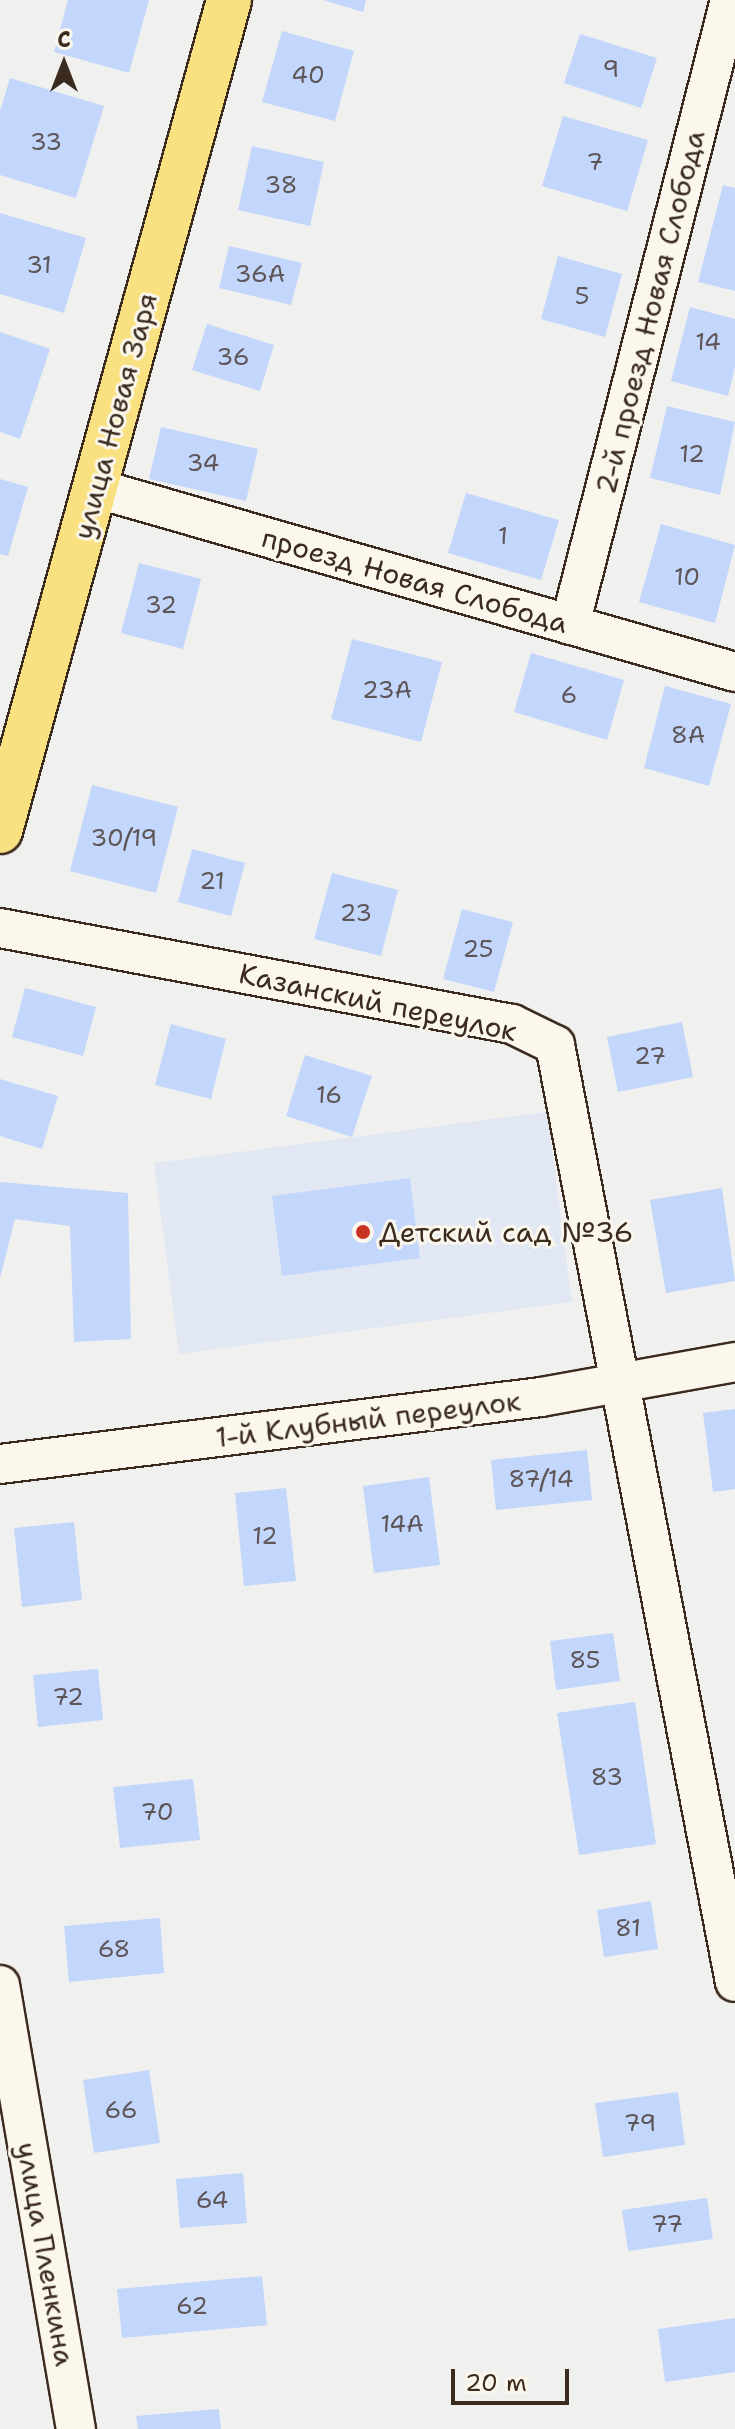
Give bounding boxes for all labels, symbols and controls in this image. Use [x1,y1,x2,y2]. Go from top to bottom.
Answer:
north arrow [24,24,104,104]
text: С [57,25,71,54]
house number: 9 [603,56,619,84]
house number: 40 [291,62,325,90]
street label: 2-й проезд Новая Слобода [588,127,712,497]
house number: 33 [30,129,62,157]
house number: 7 [587,149,603,177]
house number: 38 [265,172,297,200]
house number: 31 [26,252,52,280]
house number: 36А [235,261,285,289]
house number: 5 [575,283,589,311]
street label: улица Новая Заря [66,289,164,543]
house number: 14 [695,329,721,357]
house number: 36 [217,344,249,372]
house number: 12 [679,441,705,469]
house number: 34 [187,450,219,478]
street label: проезд Новая Слобода [258,520,572,640]
house number: 1 [498,523,508,551]
house number: 10 [674,564,700,592]
house number: 32 [145,592,177,620]
house number: 23А [362,677,412,705]
house number: 6 [561,682,577,710]
house number: 8А [671,722,705,750]
house number: 30/19 [91,825,157,853]
house number: 21 [199,868,225,896]
house number: 23 [340,900,372,928]
house number: 25 [462,936,494,964]
street label: Казанский переулок [236,956,520,1048]
house number: 27 [634,1043,666,1071]
house number: 16 [316,1082,342,1110]
place label: Детский сад №36 [379,1215,633,1249]
marker: Детский сад №36 [354,1223,372,1241]
street label: 1-й Клубный переулок [214,1384,522,1454]
house number: 87/14 [508,1466,574,1494]
house number: 14А [380,1511,424,1539]
house number: 12 [252,1523,278,1551]
house number: 85 [570,1647,600,1675]
house number: 72 [52,1684,84,1712]
house number: 83 [591,1764,623,1792]
house number: 70 [140,1799,174,1827]
house number: 81 [615,1915,641,1943]
house number: 68 [98,1936,130,1964]
house number: 66 [105,2097,137,2125]
house number: 79 [624,2110,656,2138]
street label: улица Пленкина [10,2140,82,2368]
house number: 64 [196,2187,228,2215]
house number: 77 [651,2211,683,2239]
house number: 62 [176,2293,208,2321]
scale bar [455,2353,573,2403]
text: 20 m [465,2367,527,2399]

